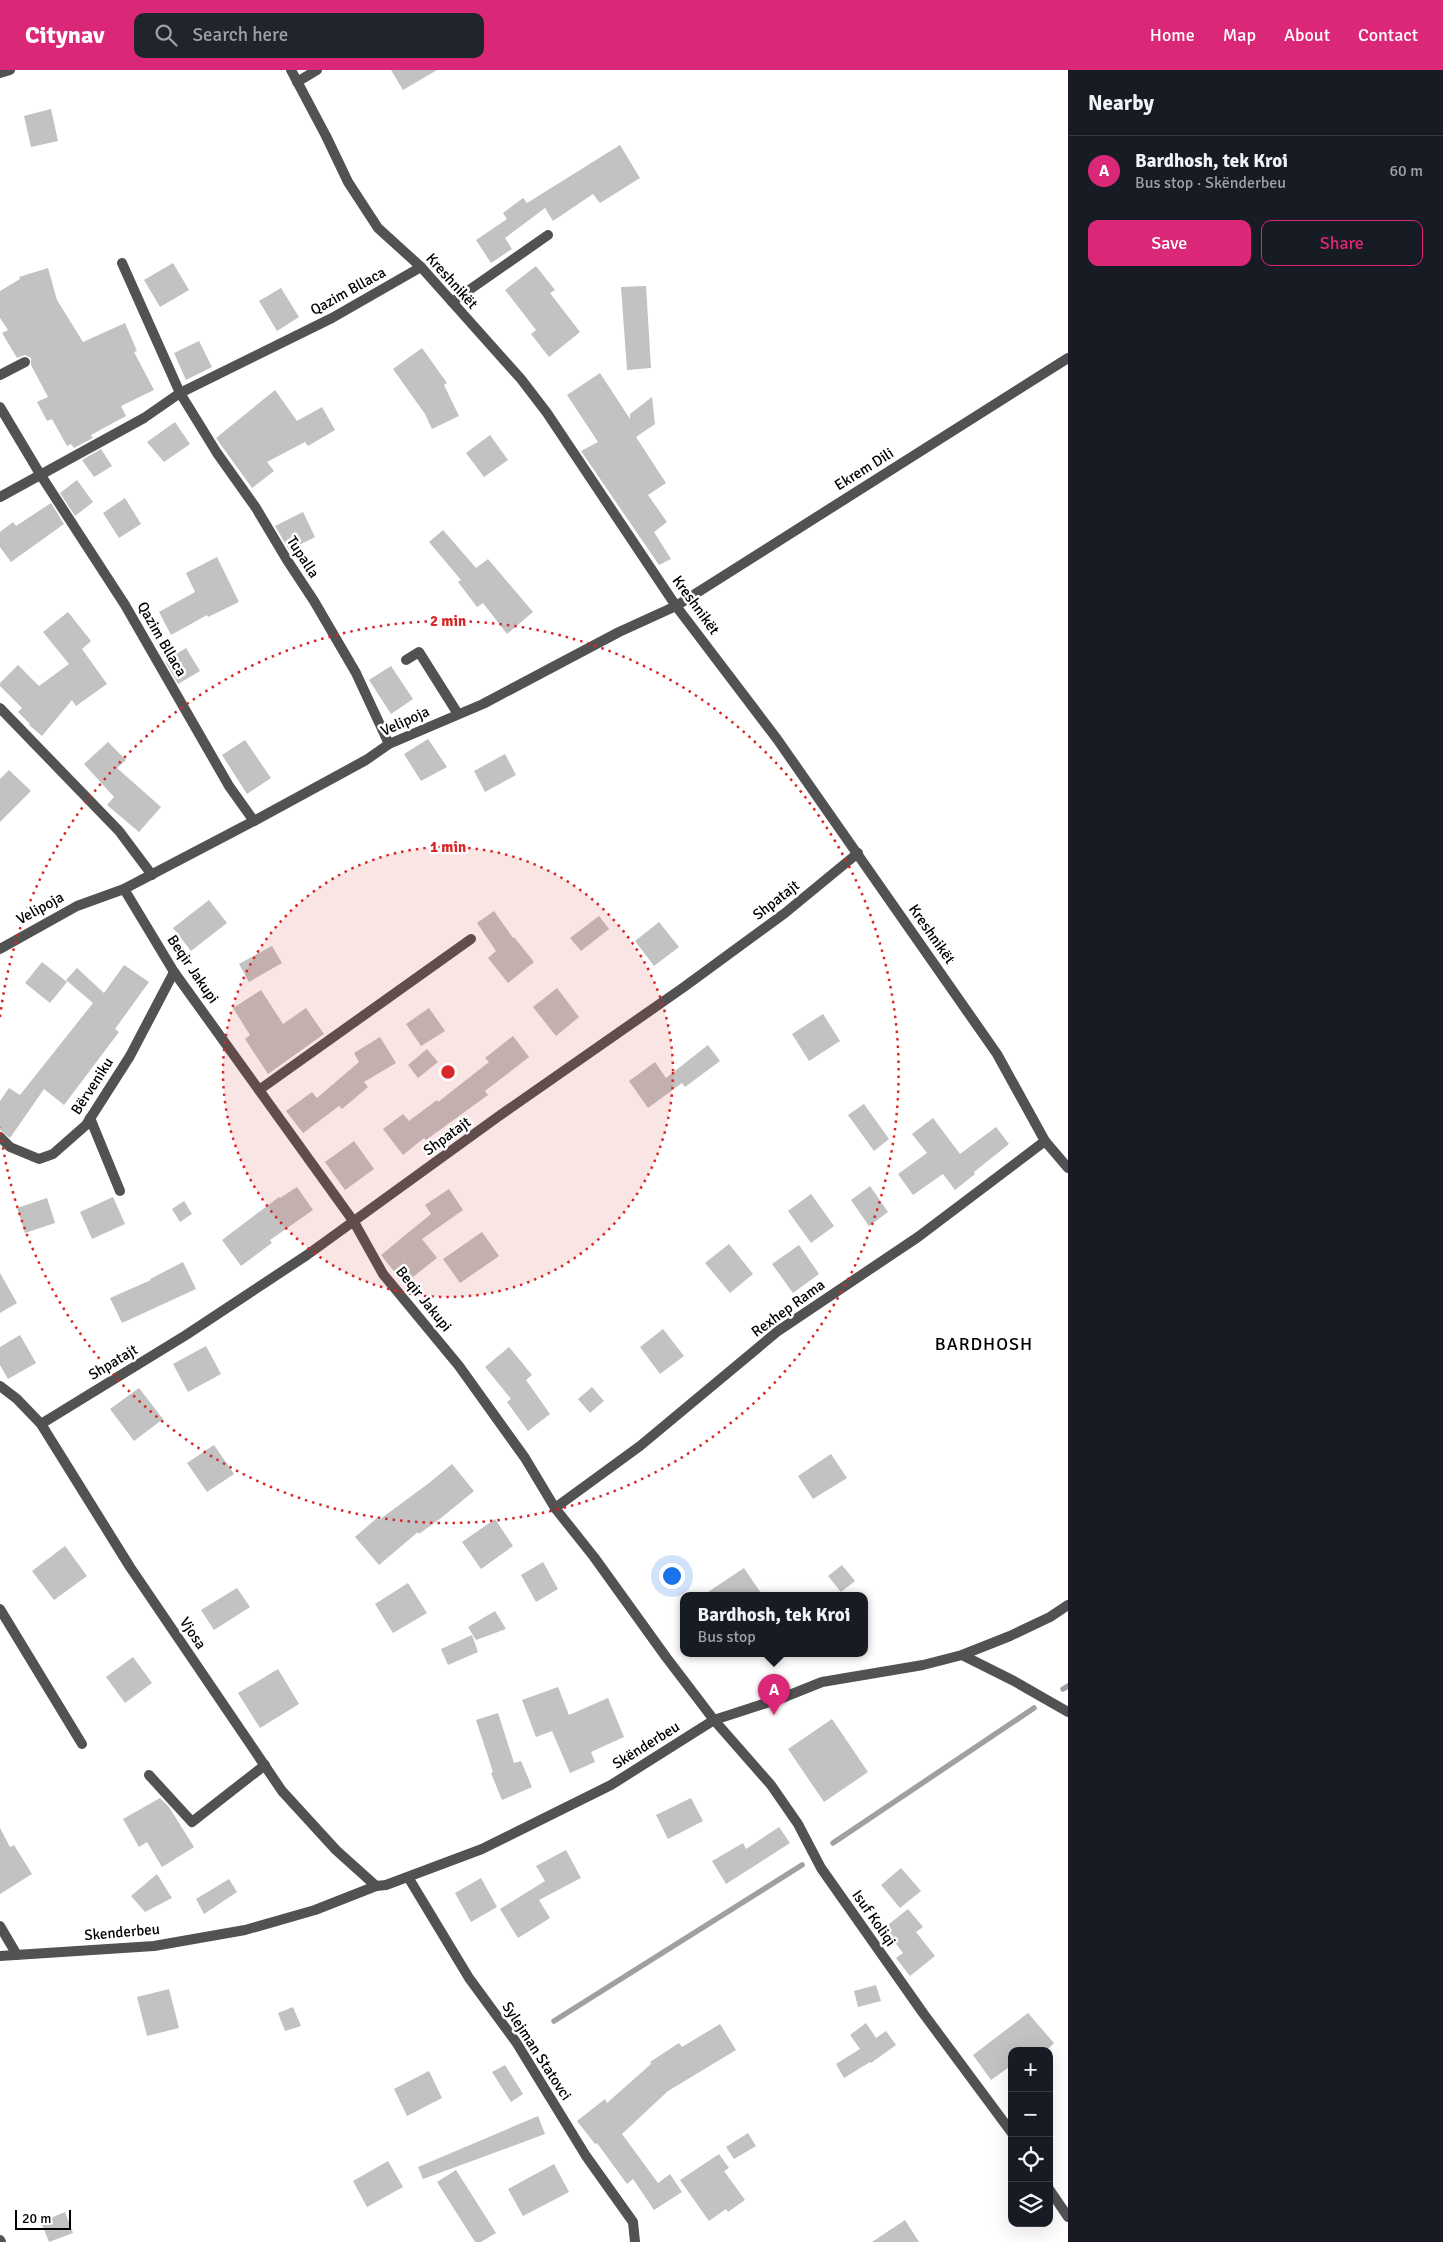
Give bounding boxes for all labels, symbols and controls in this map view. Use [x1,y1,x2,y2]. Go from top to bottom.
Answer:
search box [134,13,484,58]
text: Citynav [25,20,104,50]
icon: search [152,21,180,49]
text: Search here [192,23,288,47]
text: Home [1150,24,1195,46]
text: Map [1223,24,1256,46]
text: About [1284,24,1330,46]
text: Contact [1358,24,1418,46]
text: Nearby [1088,90,1154,116]
text: Bardhosh, tek Kroi [1135,149,1288,173]
text: A [1099,161,1109,181]
text: 60 m [1389,161,1423,181]
text: Bus stop · Skënderbeu [1135,173,1286,193]
button: Save [1088,220,1251,266]
button: Share [1261,220,1423,266]
street label: Kreshnikët [422,249,482,313]
street label: Qazim Bllaca [307,263,389,319]
street label: Ekrem Dili [831,444,897,494]
street label: Tupalla [283,533,323,581]
street label: Kreshnikët [669,572,723,638]
street label: Qazim Bllaca [133,598,191,680]
text: 2 min [430,612,466,630]
street label: Velipoja [378,702,432,740]
text: 1 min [430,838,466,856]
street label: Shpatajt [749,876,803,924]
street label: Velipoja [13,888,67,928]
street label: Kreshnikët [905,901,959,967]
street label: Beqir Jakupi [163,931,223,1007]
street label: Bërveniku [67,1054,117,1118]
centre of rings [439,1063,457,1081]
street label: Shpatajt [420,1113,474,1159]
street label: Beqir Jakupi [392,1263,456,1335]
street label: Rexhep Rama [748,1275,828,1341]
district label: BARDHOSH [935,1333,1033,1355]
street label: Shpatajt [85,1340,141,1384]
your location [659,1563,685,1589]
popup [680,1592,868,1657]
text: Bardhosh, tek Kroi [698,1603,850,1627]
street label: Vjosa [176,1614,210,1652]
text: Bus stop [698,1627,756,1647]
pin: A [758,1674,790,1715]
street label: Skënderbeu [609,1717,683,1773]
street label: Isuf Koliqi [848,1886,900,1950]
street label: Skenderbeu [83,1920,161,1944]
street label: Sylejman Statovci [498,1998,576,2104]
map controls [1008,2047,1053,2227]
button: + [1008,2047,1053,2092]
button: − [1008,2092,1053,2137]
button: locate [1008,2137,1053,2182]
button: layers [1008,2182,1053,2227]
scale bar [15,2207,71,2230]
text: 20 m [22,2210,51,2227]

